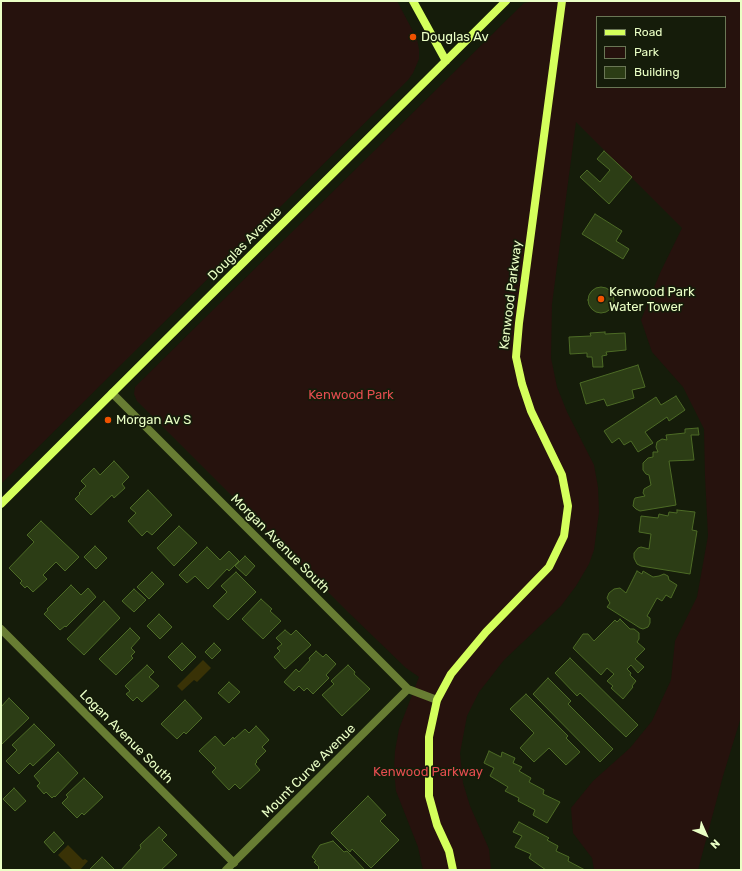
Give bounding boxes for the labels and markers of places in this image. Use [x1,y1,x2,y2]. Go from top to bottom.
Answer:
place label: Douglas Av [421,29,489,45]
marker: Douglas Av [408,32,418,42]
place label: Kenwood Park Water Tower [609,284,695,315]
marker: Kenwood Park Water Tower [596,294,606,304]
place label: Morgan Av S [116,412,191,428]
marker: Morgan Av S [103,415,113,425]

